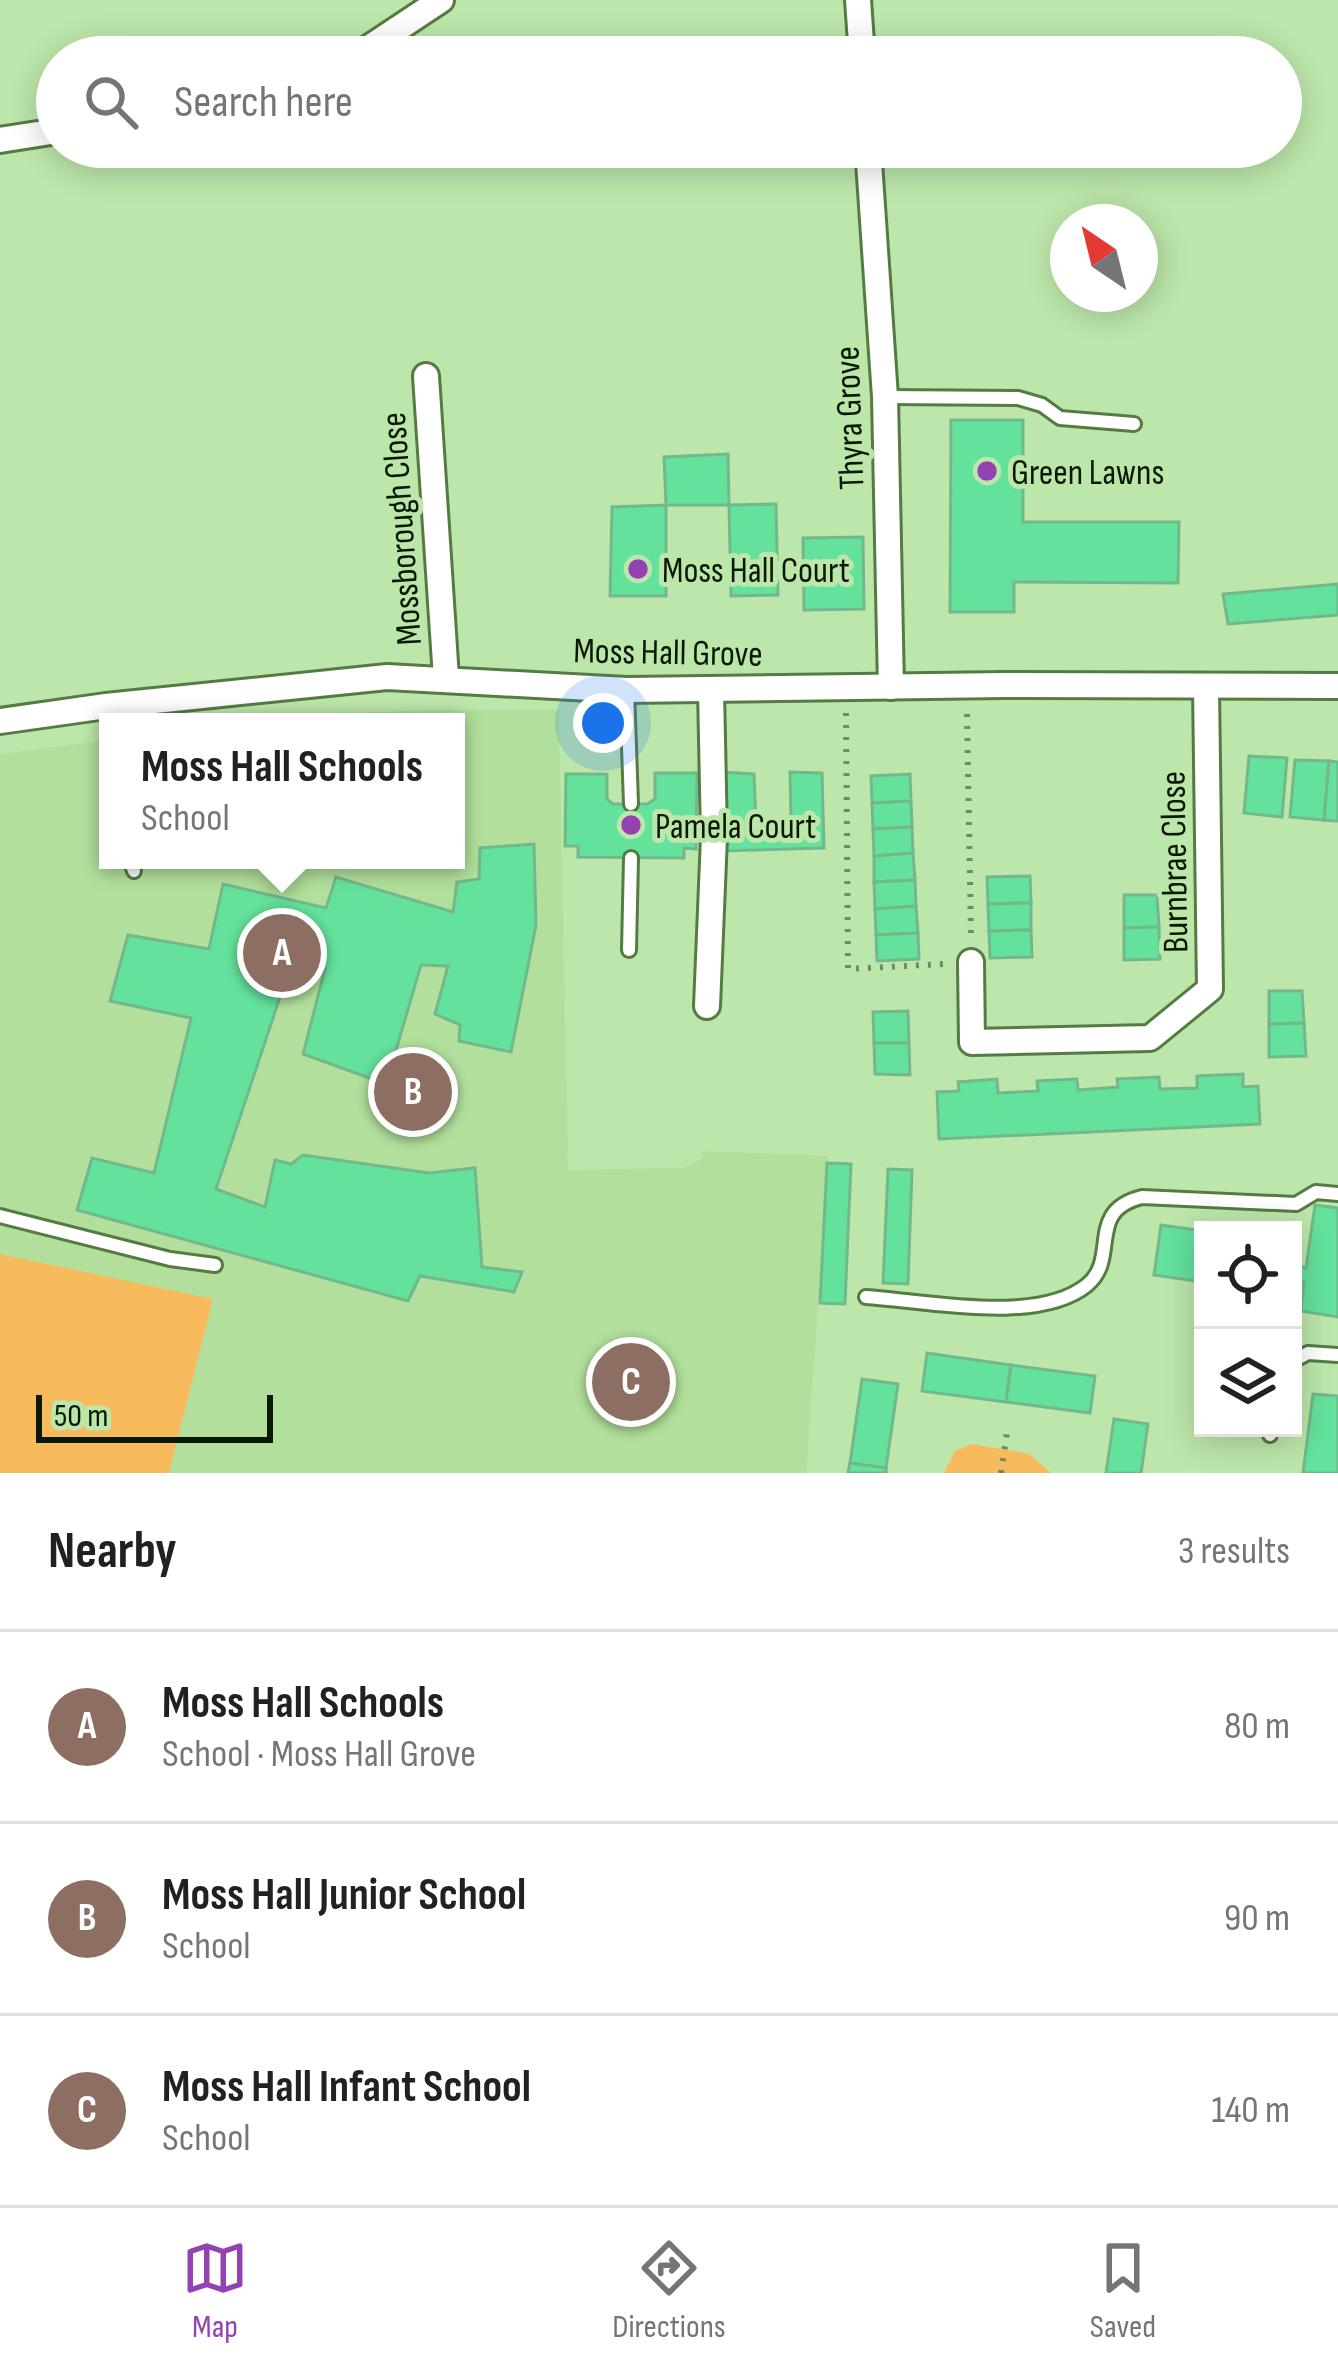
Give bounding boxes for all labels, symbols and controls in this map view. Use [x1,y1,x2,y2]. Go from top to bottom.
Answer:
search box [36,36,1302,168]
icon: search [78,69,144,135]
text: Search here [174,75,353,130]
north arrow [1050,204,1158,312]
street label: Thyra Grove [827,346,874,490]
street label: Mossborough Close [373,411,432,647]
place label: Green Lawns [1011,452,1164,495]
marker: Green Lawns [974,458,1000,484]
place label: Moss Hall Court [662,550,850,593]
marker: Moss Hall Court [625,556,651,582]
street label: Moss Hall Grove [573,630,763,677]
your location [573,693,633,753]
popup [99,713,465,869]
text: Moss Hall Schools [141,740,423,795]
street label: Burnbrae Close [1152,771,1199,953]
text: School [141,795,230,842]
place label: Pamela Court [655,806,816,849]
marker: Pamela Court [618,812,644,838]
pin: A [243,908,321,998]
pin: B [374,1047,452,1137]
map controls [1194,1221,1302,1437]
button: locate [1194,1221,1302,1329]
button: layers [1194,1329,1302,1437]
pin: C [592,1337,670,1427]
scale bar [36,1389,273,1442]
text: 50 m [54,1396,108,1436]
text: Nearby [48,1521,177,1582]
text: 3 results [1178,1528,1290,1575]
text: Moss Hall Schools [162,1676,444,1731]
text: A [78,1703,96,1750]
text: 80 m [1224,1703,1290,1750]
text: School · Moss Hall Grove [162,1731,476,1778]
text: Moss Hall Junior School [162,1868,526,1923]
text: B [78,1895,96,1942]
text: 90 m [1224,1895,1290,1942]
text: School [162,1923,251,1970]
text: Moss Hall Infant School [162,2060,531,2115]
text: C [77,2087,97,2134]
text: 140 m [1211,2087,1290,2134]
text: School [162,2115,251,2162]
tab: Map [182,2235,248,2347]
tab: Directions [612,2235,726,2347]
tab: Saved [1090,2235,1156,2347]

